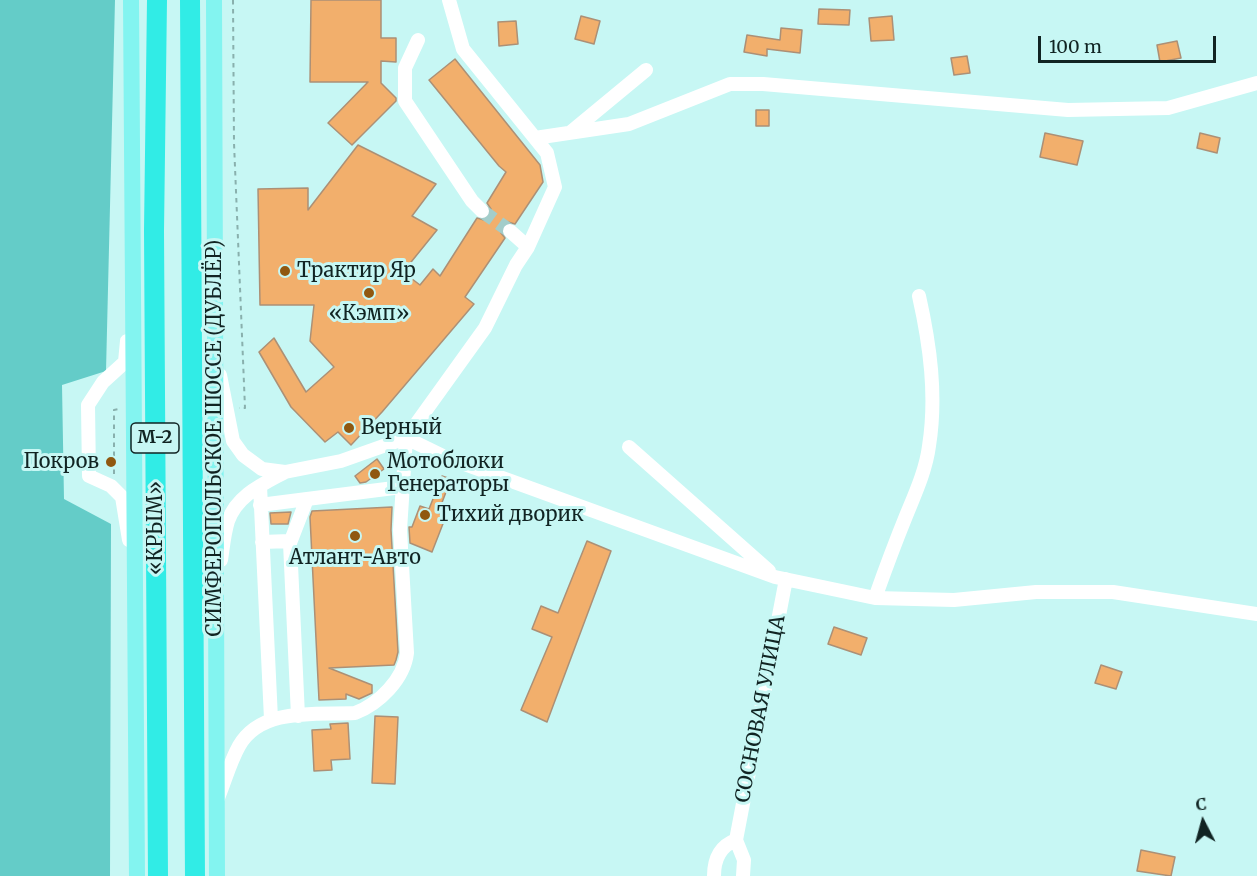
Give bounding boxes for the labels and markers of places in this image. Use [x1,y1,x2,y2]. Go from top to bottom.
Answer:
place label: Трактир Яр [297,259,416,283]
marker: Трактир Яр [278,264,292,278]
marker: «Кэмп» [362,286,376,300]
place label: «Кэмп» [329,302,409,326]
place label: Верный [361,416,442,440]
marker: Верный [342,421,356,435]
place label: Покров [23,450,99,474]
place label: Мотоблоки Генераторы [387,450,509,497]
marker: Покров [104,455,118,469]
marker: Мотоблоки Генераторы [368,467,382,481]
place label: Тихий дворик [437,503,584,527]
marker: Тихий дворик [418,508,432,522]
marker: Атлант-Авто [348,529,362,543]
place label: Атлант-Авто [289,546,421,570]

